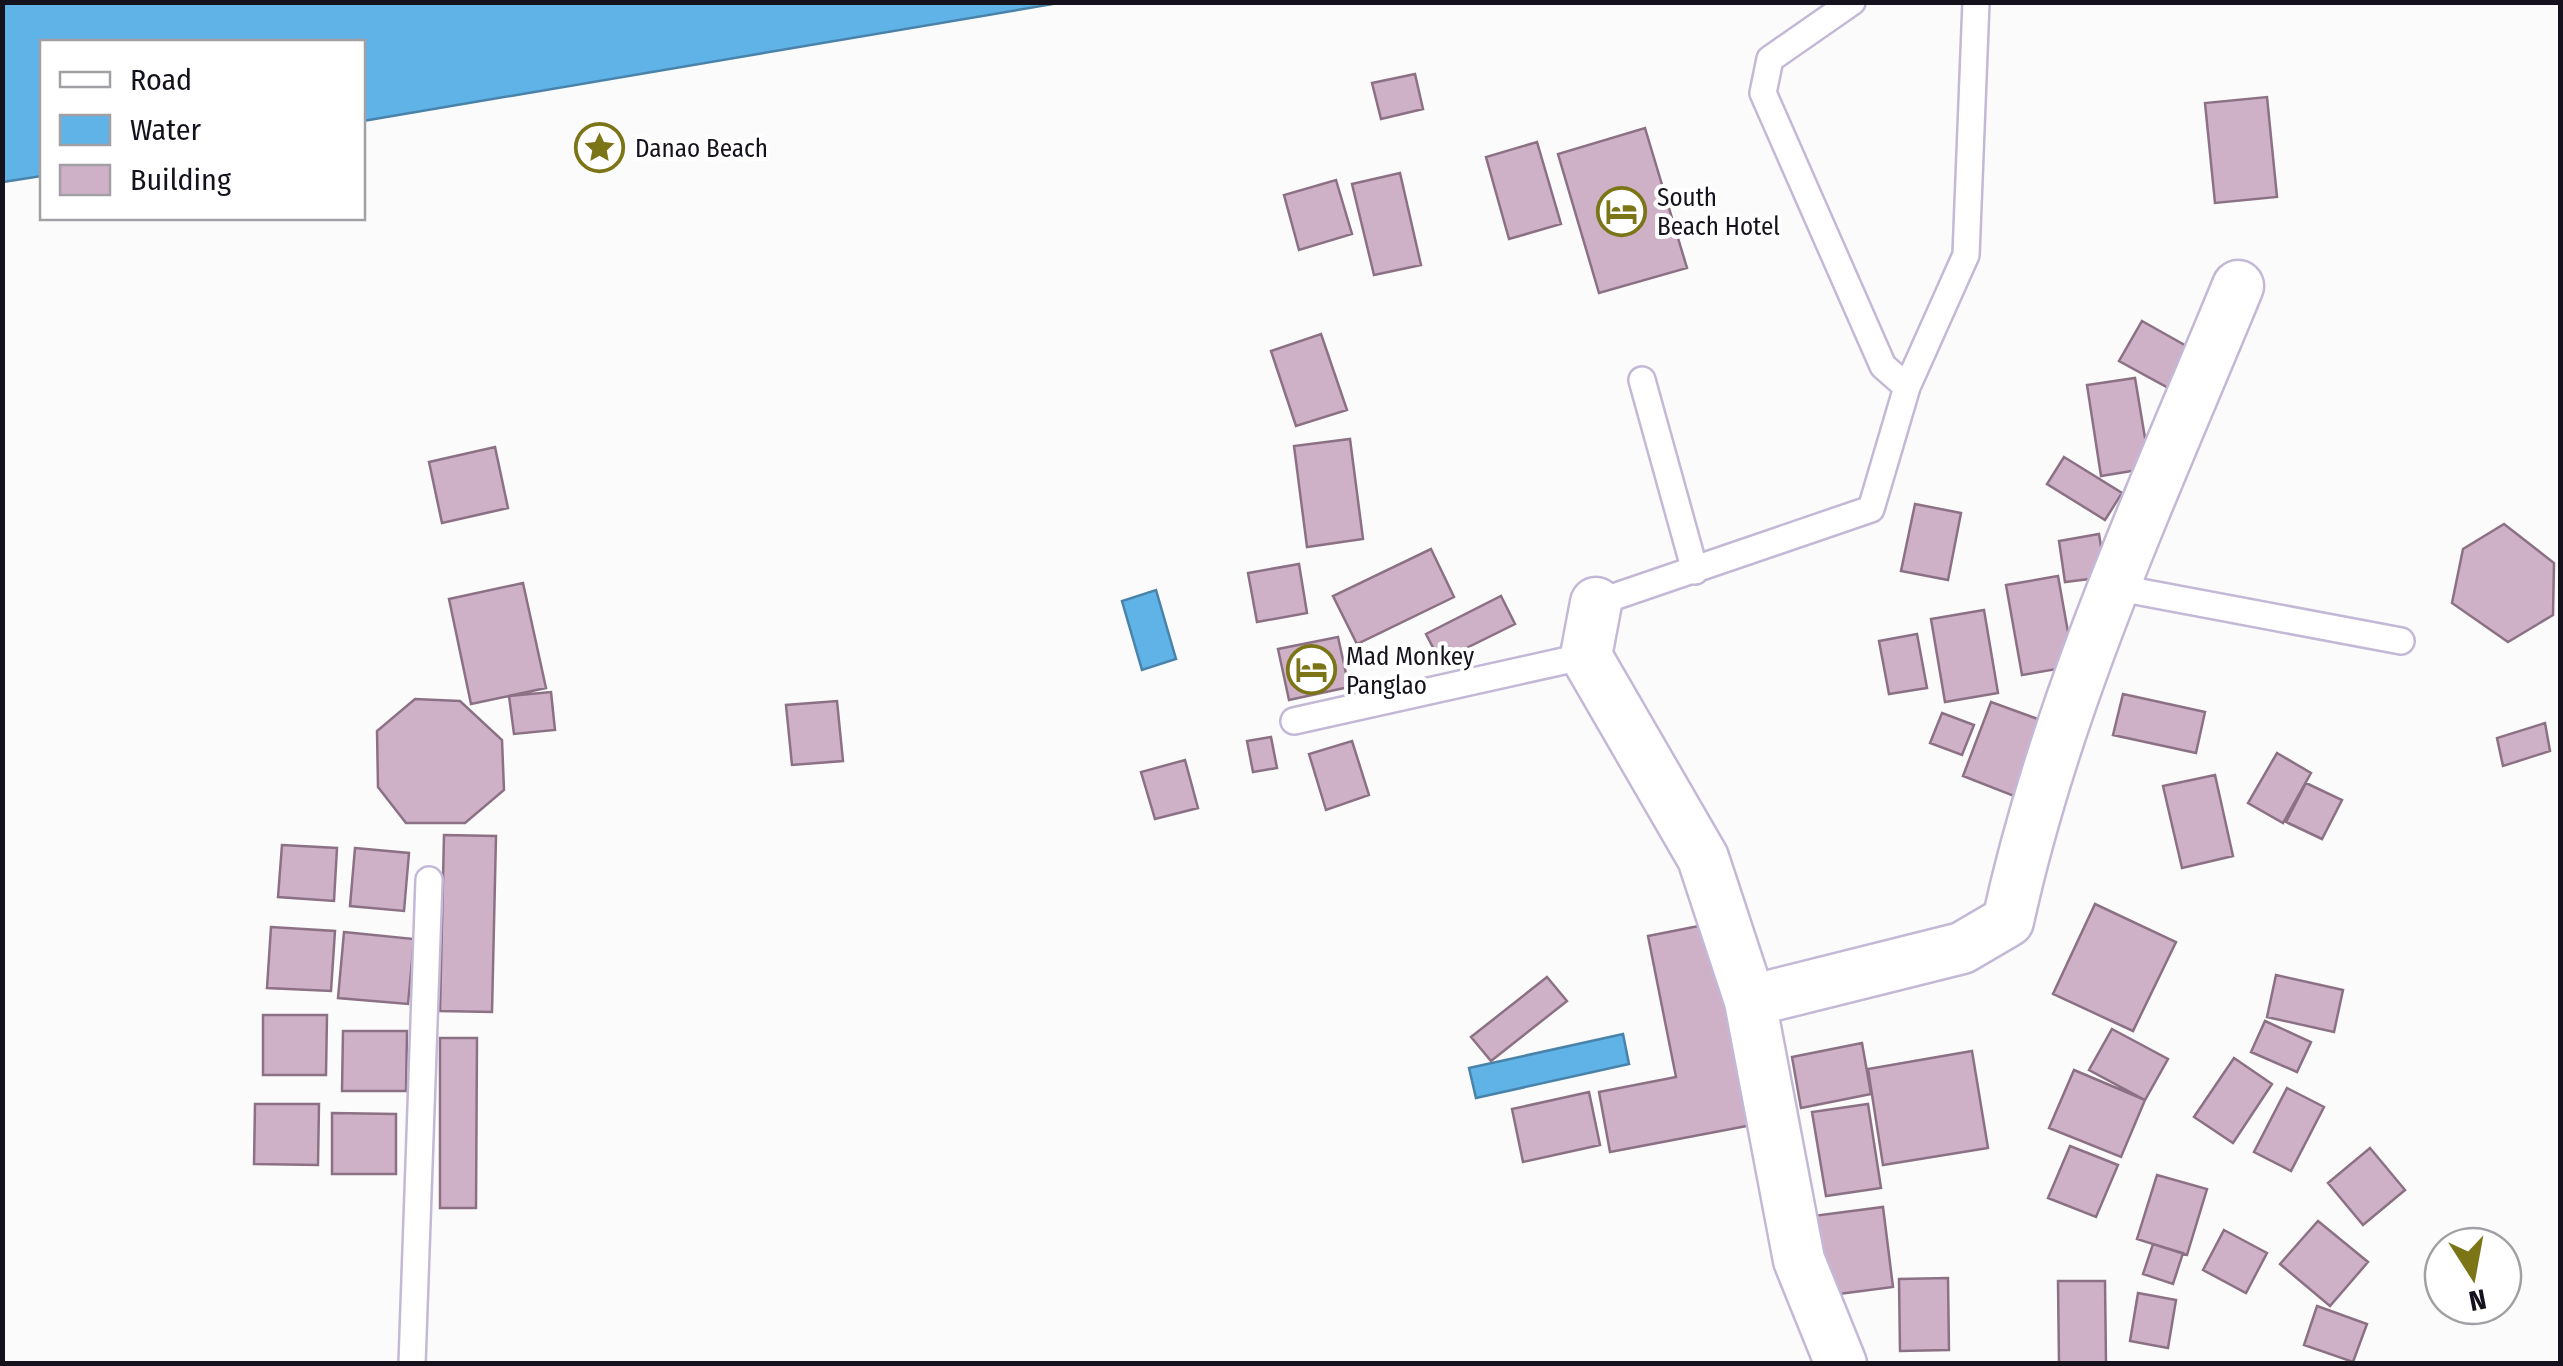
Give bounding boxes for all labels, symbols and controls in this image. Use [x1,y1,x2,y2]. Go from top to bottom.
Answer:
legend [40,40,365,220]
text: Road [130,62,192,98]
text: Water [130,112,201,148]
place icon: Danao Beach [574,122,626,174]
place label: Danao Beach [635,134,768,164]
text: Building [130,162,232,198]
place label: South Beach Hotel [1657,183,1780,242]
hotel icon: South Beach Hotel [1596,185,1648,237]
place label: Mad Monkey Panglao [1346,642,1474,701]
hotel icon: Mad Monkey Panglao [1285,644,1337,696]
north arrow [2423,1226,2523,1326]
text: N [2466,1282,2489,1318]

